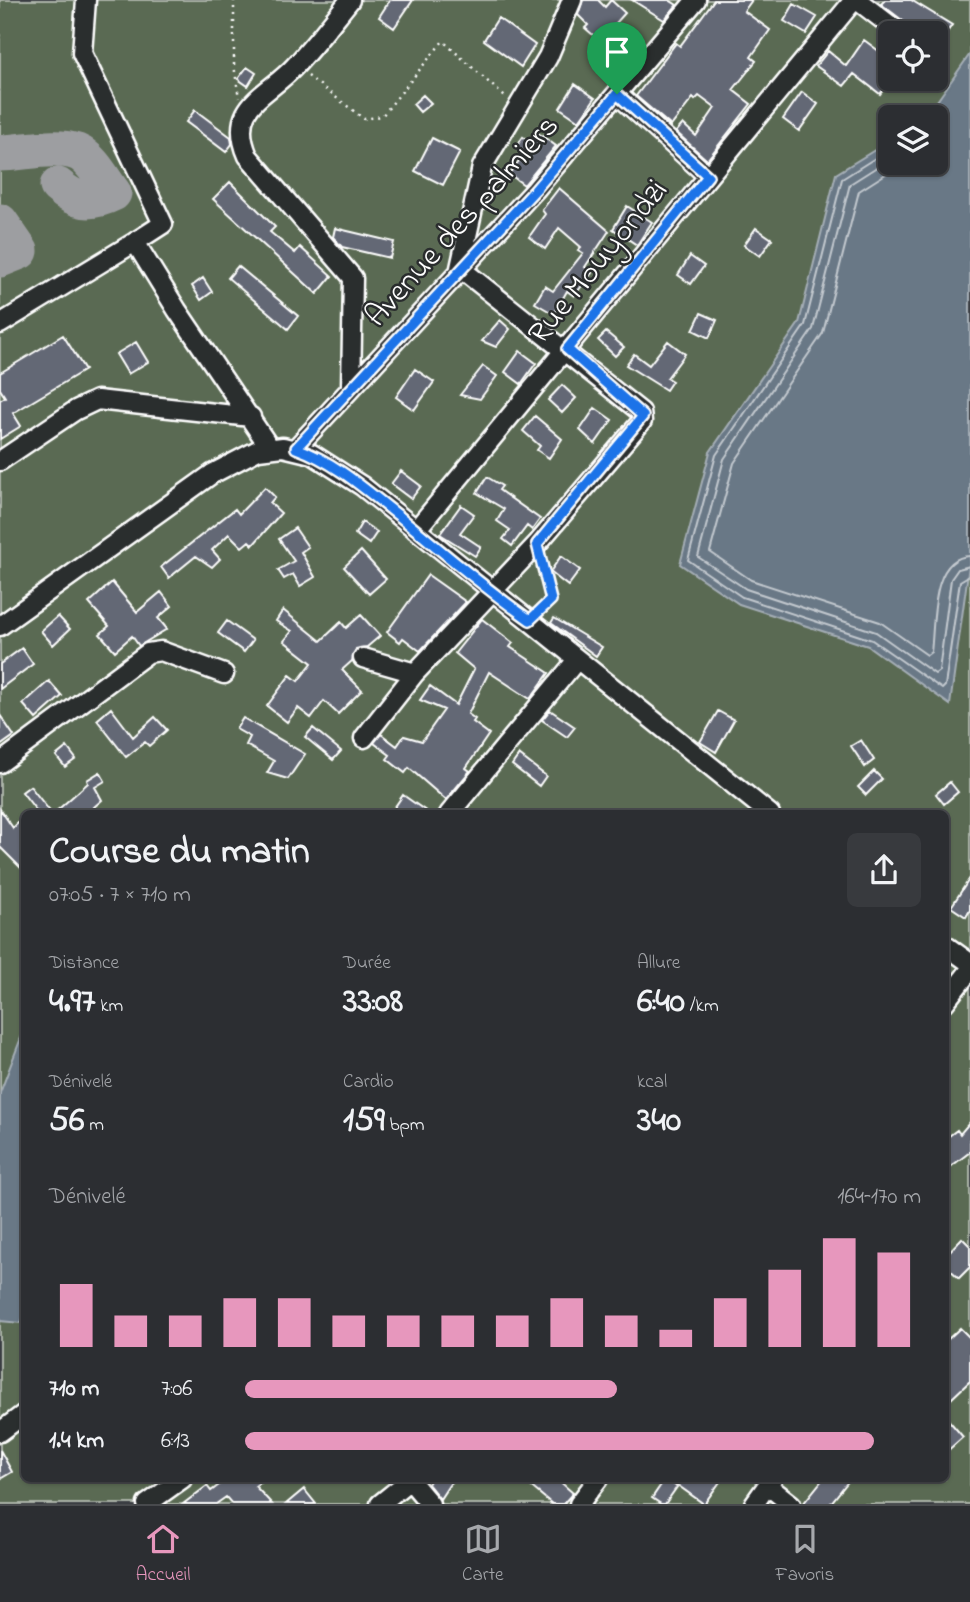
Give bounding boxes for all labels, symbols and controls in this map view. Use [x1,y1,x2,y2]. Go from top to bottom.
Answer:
map controls [878,21,948,175]
button: locate [878,21,948,91]
pin [587,22,647,94]
icon: arrive [598,33,636,71]
street label: Avenue des palmiers [355,105,571,339]
button: layers [878,105,948,175]
street label: Rue Mouyondzi [518,170,680,356]
text: Course du matin [49,825,310,881]
button: share [847,833,921,907]
text: 07:05 · 7 × 710 m [49,879,191,912]
text: Distance [49,950,119,977]
text: Durée [343,950,391,977]
text: Allure [637,950,680,977]
text: 4.97 [49,977,96,1028]
text: 33:08 [343,977,403,1028]
text: 6:40 [637,977,685,1028]
text: km [96,993,123,1020]
text: /km [685,993,719,1020]
text: Dénivelé [49,1069,112,1096]
text: Cardio [343,1069,394,1096]
text: kcal [637,1069,667,1096]
text: 56 [49,1096,84,1147]
text: 159 [343,1096,385,1147]
text: 340 [637,1096,681,1147]
text: m [84,1112,104,1139]
text: bpm [385,1112,425,1139]
text: Dénivelé [49,1181,126,1214]
text: 164–170 m [837,1181,921,1214]
text: 710 m [49,1373,99,1406]
text: 7:06 [161,1373,193,1406]
text: 1.4 km [49,1425,104,1458]
text: 6:13 [161,1425,190,1458]
tab: Accueil [136,1520,190,1589]
tab: Carte [462,1520,504,1589]
tab: Favoris [775,1520,834,1589]

